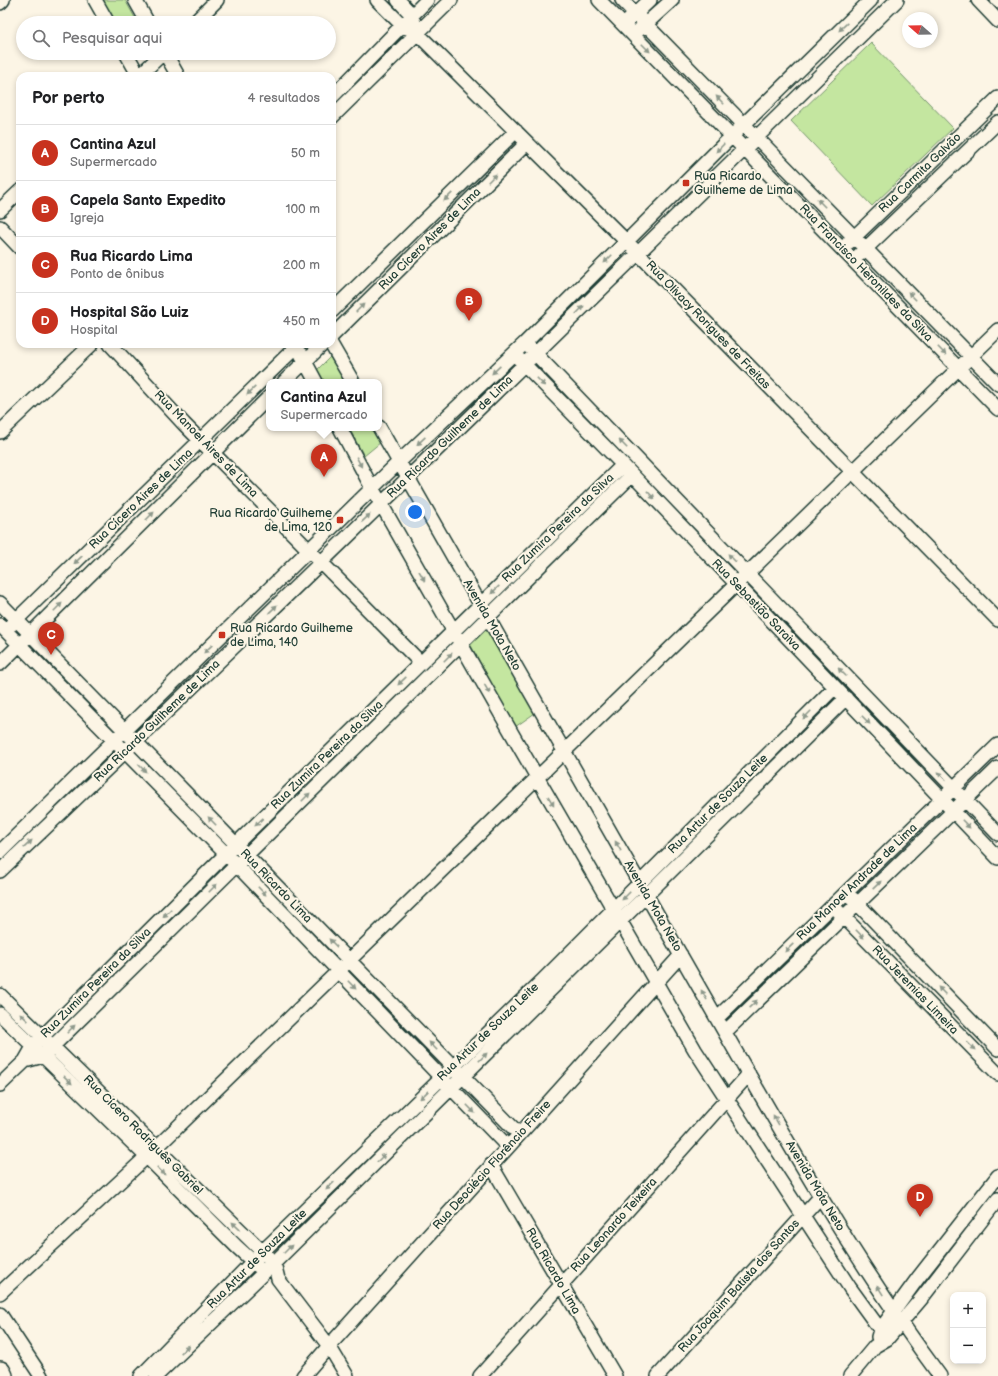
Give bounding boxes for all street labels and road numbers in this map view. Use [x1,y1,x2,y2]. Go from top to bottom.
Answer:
street label: Rua Carmita Galvão [876,130,964,216]
street label: Rua Cícero Aires de Lima [376,185,484,293]
street label: Rua Francisco Heronildes da Silva [796,201,936,345]
street label: Rua Olivacy Rorigues de Freitas [643,258,773,392]
street label: Rua Ricardo Guilheme de Lima [384,373,516,501]
street label: Rua Manoel Aires de Lima [151,387,261,501]
street label: Rua Cícero Aires de Lima [86,445,196,552]
street label: Rua Zumira Pereira da Silva [499,470,617,586]
street label: Rua Sebastião Saraiva [708,556,804,654]
street label: Avenida Mota Neto [460,577,524,673]
street label: Rua Ricardo Guilheme de Lima [91,657,223,785]
street label: Rua Zumira Pereira da Silva [268,697,386,813]
street label: Rua Artur de Souza Leite [665,751,771,857]
street label: Rua Manoel Andrade de Lima [794,820,921,944]
street label: Rua Ricardo Lima [237,846,315,926]
street label: Avenida Mota Neto [621,858,685,954]
street label: Rua Zumira Pereira da Silva [38,925,154,1041]
street label: Rua Jeremias Limeira [869,942,962,1038]
street label: Rua Artur de Souza Leite [434,980,542,1084]
street label: Rua Cícero Rodriguês Gabriel [80,1072,206,1198]
street label: Rua Deoclécio Florêncio Freire [430,1097,554,1233]
street label: Avenida Mota Neto [782,1138,848,1234]
street label: Rua Leonardo Teixeira [568,1175,660,1275]
street label: Rua Artur de Souza Leite [204,1206,310,1312]
street label: Rua Joaquim Batista dos Santos [675,1216,803,1356]
street label: Rua Ricardo Lima [522,1225,584,1317]

